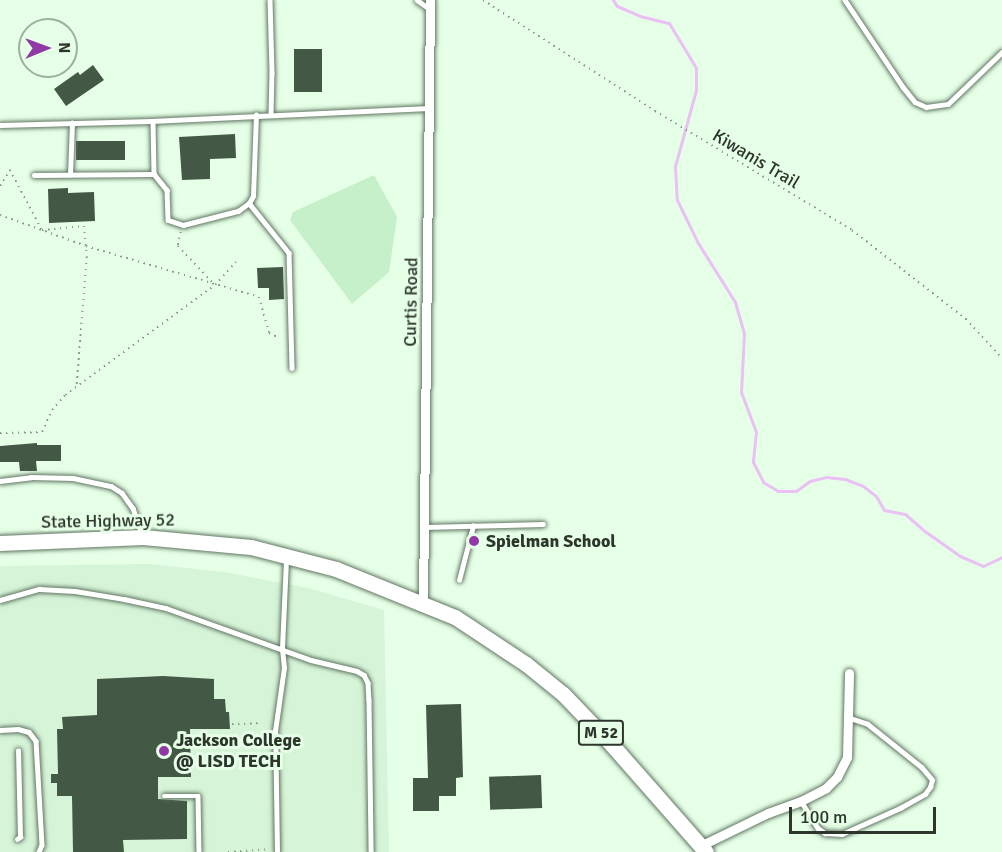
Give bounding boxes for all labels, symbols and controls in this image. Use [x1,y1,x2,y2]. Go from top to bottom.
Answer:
north arrow [18,18,78,78]
text: N [54,42,74,53]
street label: Kiwanis Trail [709,125,803,193]
street label: Curtis Road [399,257,423,347]
street label: State Highway 52 [41,509,175,533]
place label: Spielman School [486,530,616,552]
marker: Spielman School [467,534,481,548]
road number: M 52 [577,720,625,746]
place label: Jackson College @ LISD TECH [176,730,301,772]
marker: Jackson College @ LISD TECH [157,744,171,758]
scale bar [792,795,939,833]
text: 100 m [800,806,847,828]

